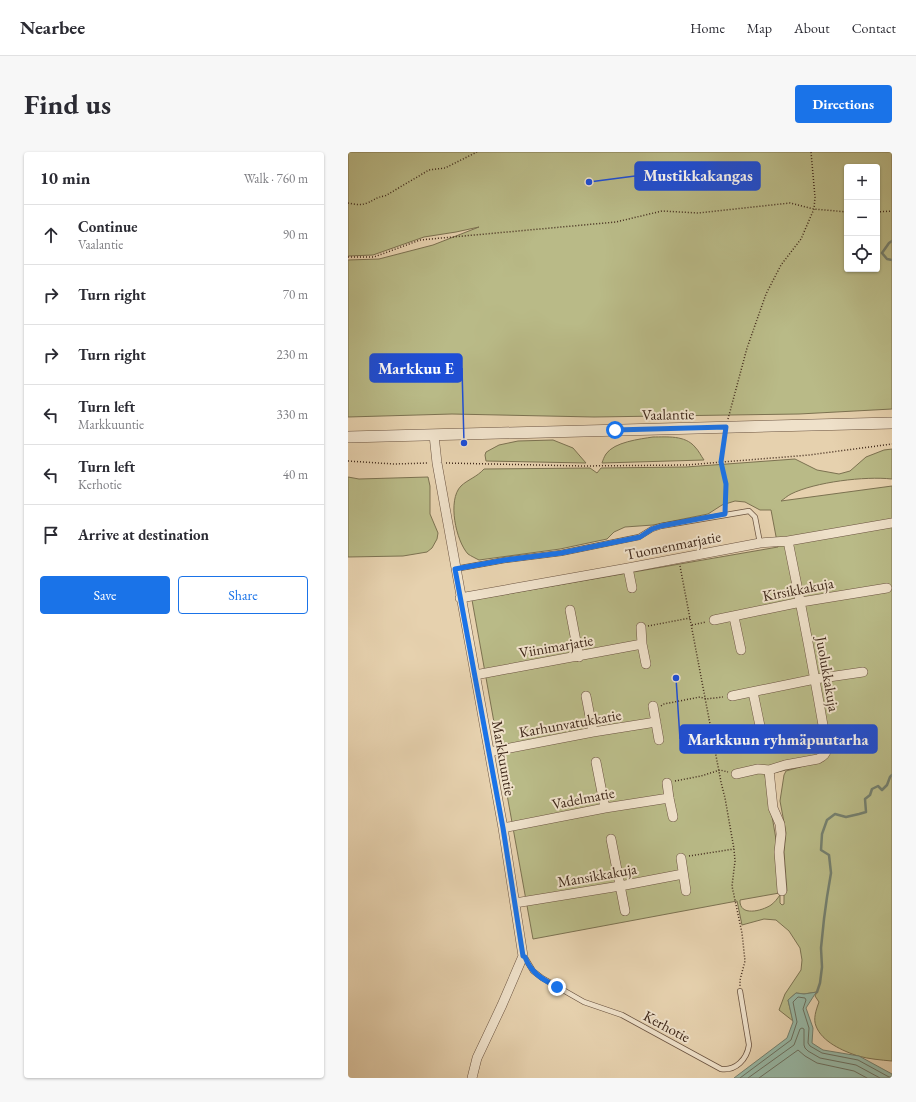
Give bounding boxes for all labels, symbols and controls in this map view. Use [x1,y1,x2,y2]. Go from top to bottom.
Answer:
text: Nearbee [20,15,85,40]
text: Home [690,19,725,37]
text: Map [747,19,772,37]
text: About [794,19,830,37]
text: Contact [852,19,896,37]
button: Directions [795,85,892,123]
text: Find us [24,86,111,122]
callout: Mustikkakangas [635,162,760,190]
map controls [844,164,880,272]
button: + [844,164,880,200]
text: Mustikkakangas [643,165,753,186]
text: 10 min [40,167,90,189]
text: Walk · 760 m [244,170,308,187]
button: − [844,200,880,236]
text: Continue [78,217,138,236]
icon: ahead [40,224,62,246]
text: 90 m [283,226,308,243]
text: Vaalantie [78,236,123,253]
button: locate [844,236,880,272]
icon: right [40,284,62,306]
text: Turn right [78,285,146,304]
text: 70 m [283,286,308,303]
icon: right [40,344,62,366]
text: Turn right [78,345,146,364]
text: 230 m [277,346,308,363]
callout: Markkuu E [370,354,462,382]
text: Markkuu E [378,358,454,379]
text: Turn left [78,397,135,416]
icon: left [40,404,62,426]
street label: Vaalantie [642,404,694,424]
text: 330 m [277,406,308,423]
text: Markkuuntie [78,416,144,433]
route start [606,421,624,439]
text: Turn left [78,457,135,476]
icon: left [40,464,62,486]
text: 40 m [283,466,308,483]
text: Kerhotie [78,476,122,493]
icon: arrive [40,524,62,546]
text: Arrive at destination [78,525,209,544]
street label: Tuomenmarjatie [624,526,723,564]
street label: Kirsikkakuja [761,573,835,605]
button: Save [40,576,170,614]
button: Share [178,576,308,614]
street label: Viinimarjatie [517,630,595,662]
street label: Juolukkakuja [812,633,844,713]
street label: Karhunvatukkatie [517,705,623,741]
street label: Markkuuntie [488,719,520,797]
callout: Markkuun ryhmäpuutarha [680,725,877,753]
text: Markkuun ryhmäpuutarha [688,729,869,750]
street label: Vadelmatie [550,783,616,813]
street label: Mansikkakuja [556,859,638,891]
route end [548,978,566,996]
street label: Kerhotie [640,1006,694,1046]

